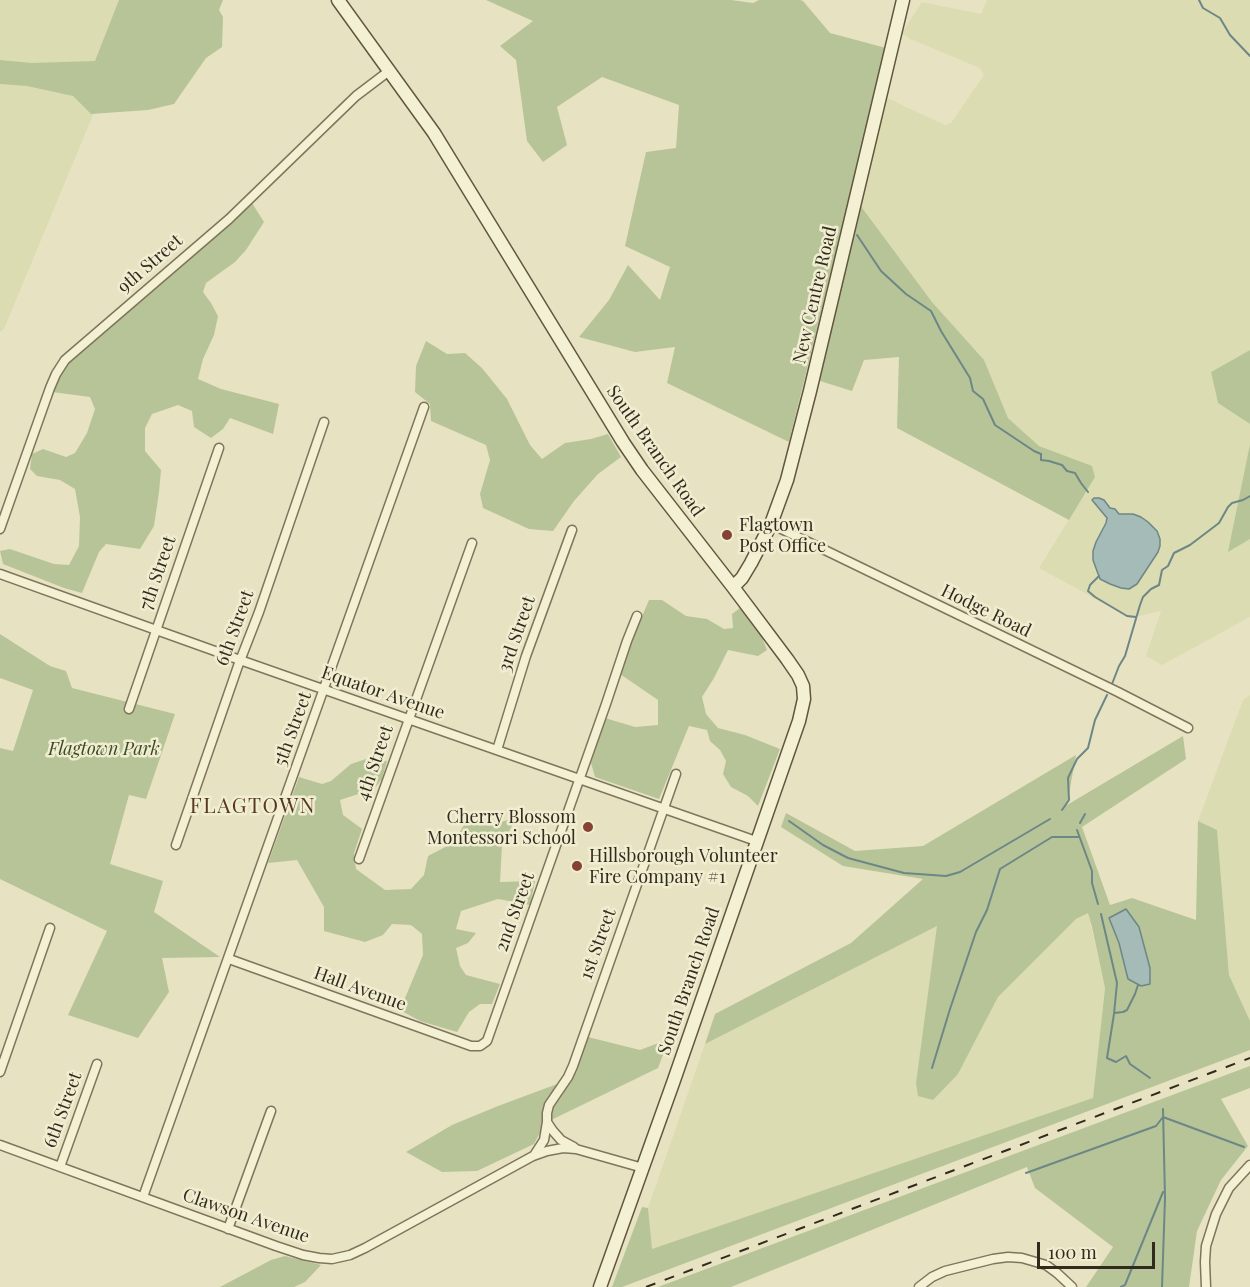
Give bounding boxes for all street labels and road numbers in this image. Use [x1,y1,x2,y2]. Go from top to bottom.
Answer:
street label: New Centre Road [789,224,841,366]
street label: 9th Street [113,230,187,298]
street label: South Branch Road [602,381,708,521]
street label: 7th Street [135,533,181,613]
street label: Hodge Road [937,580,1035,642]
street label: 6th Street [211,587,259,669]
street label: 3rd Street [494,593,540,675]
street label: Equator Avenue [319,662,447,724]
street label: 5th Street [270,689,316,769]
street label: 4th Street [352,722,398,804]
street label: 2nd Street [491,869,539,955]
street label: South Branch Road [654,904,724,1058]
street label: 1st Street [575,906,621,982]
street label: Hall Avenue [311,962,409,1016]
street label: 6th Street [39,1069,87,1151]
street label: Clawson Avenue [180,1184,312,1248]

